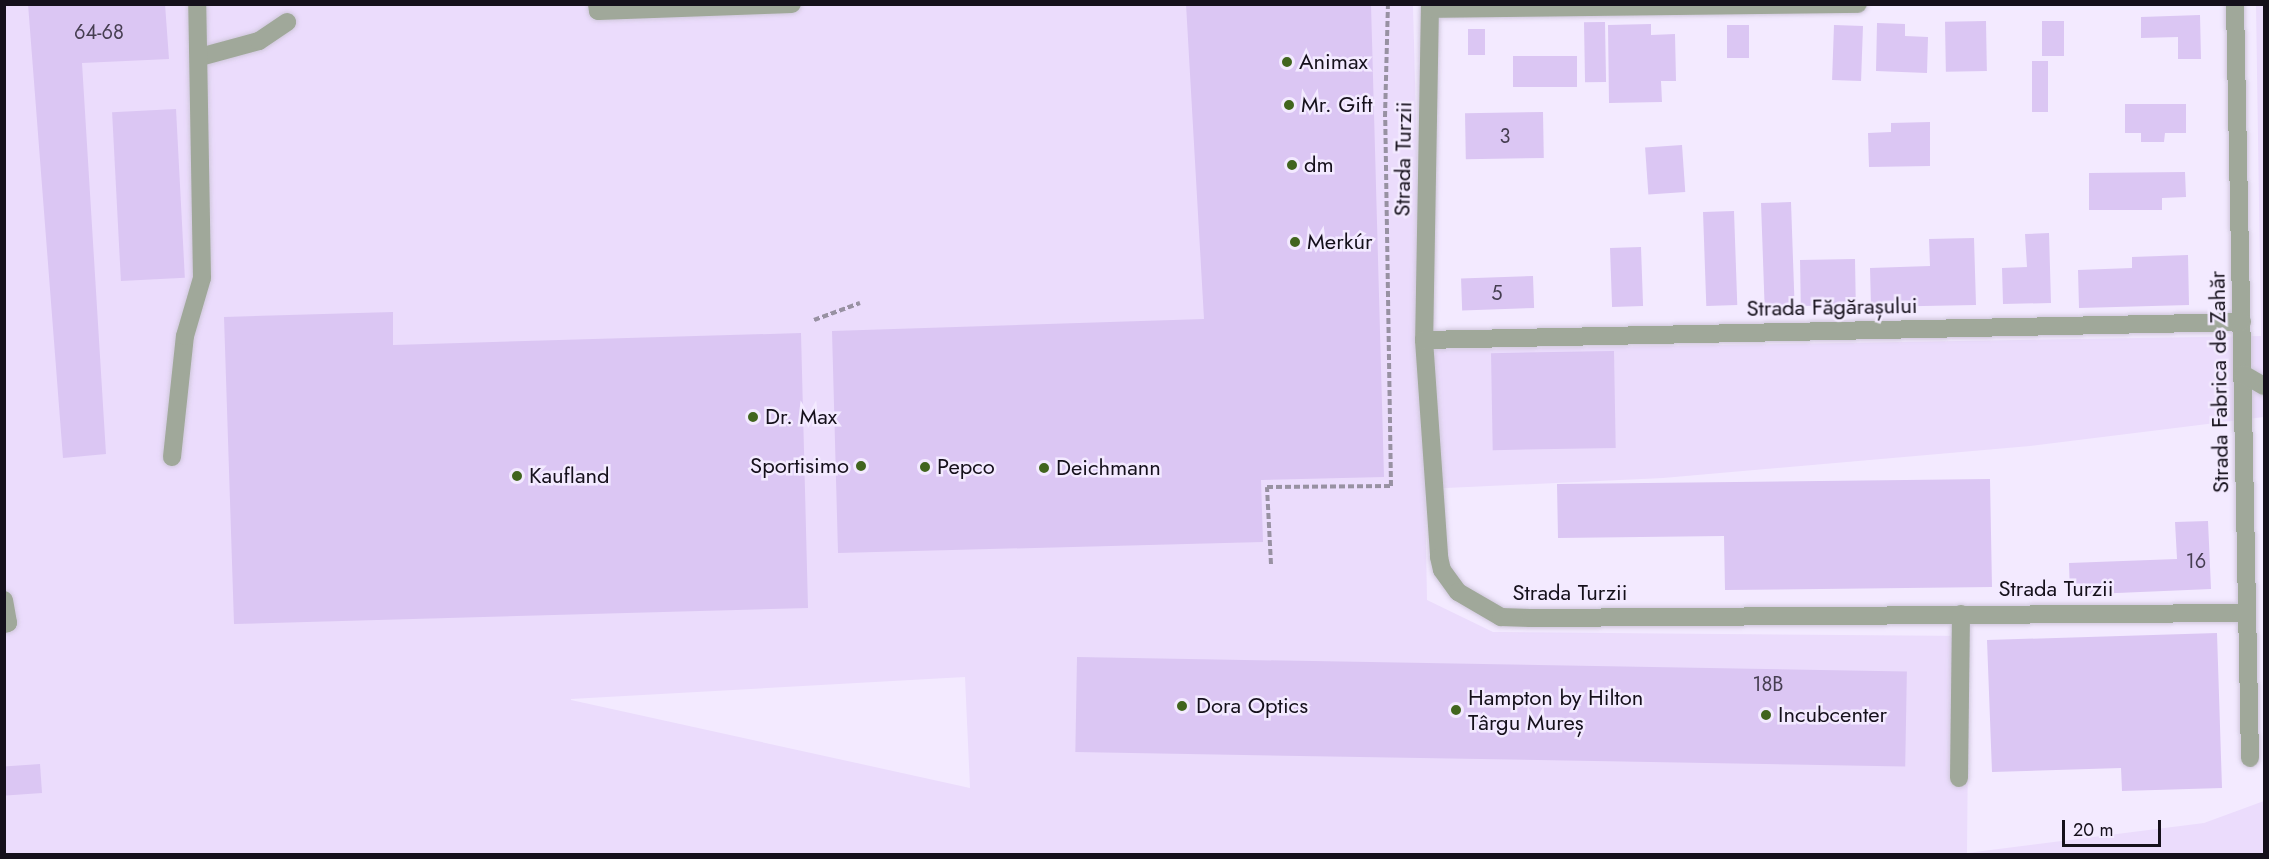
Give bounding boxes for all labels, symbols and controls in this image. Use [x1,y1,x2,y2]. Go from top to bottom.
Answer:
house number: 64-68 [74,20,124,44]
place label: Animax [1299,49,1368,75]
marker: Animax [1280,55,1294,69]
place label: Mr. Gift [1301,92,1373,118]
marker: Mr. Gift [1282,98,1296,112]
street label: Strada Turzii [1389,101,1417,217]
house number: 3 [1500,124,1510,148]
place label: dm [1304,152,1334,178]
marker: dm [1285,158,1299,172]
place label: Merkúr [1307,229,1372,255]
marker: Merkúr [1288,235,1302,249]
street label: Strada Fabrica de Zahăr [2204,271,2234,493]
house number: 5 [1491,281,1503,305]
street label: Strada Făgărașului [1746,292,1918,322]
place label: Dr. Max [765,404,837,430]
marker: Dr. Max [746,410,760,424]
place label: Sportisimo [750,453,849,479]
place label: Pepco [937,454,995,480]
place label: Deichmann [1056,455,1161,481]
marker: Sportisimo [854,459,868,473]
marker: Pepco [918,460,932,474]
marker: Deichmann [1037,461,1051,475]
place label: Kaufland [529,463,610,489]
marker: Kaufland [510,469,524,483]
house number: 16 [2186,549,2206,573]
street label: Strada Turzii [1999,576,2113,602]
street label: Strada Turzii [1513,580,1627,606]
house number: 18B [1752,672,1784,696]
place label: Hampton by Hilton Târgu Mureș [1468,684,1643,736]
place label: Dora Optics [1196,693,1308,719]
marker: Dora Optics [1173,697,1191,715]
place label: Incubcenter [1778,702,1887,728]
marker: Hampton by Hilton Târgu Mureș [1449,703,1463,717]
marker: Incubcenter [1759,708,1773,722]
scale bar [2065,808,2164,846]
text: 20 m [2073,817,2113,843]

